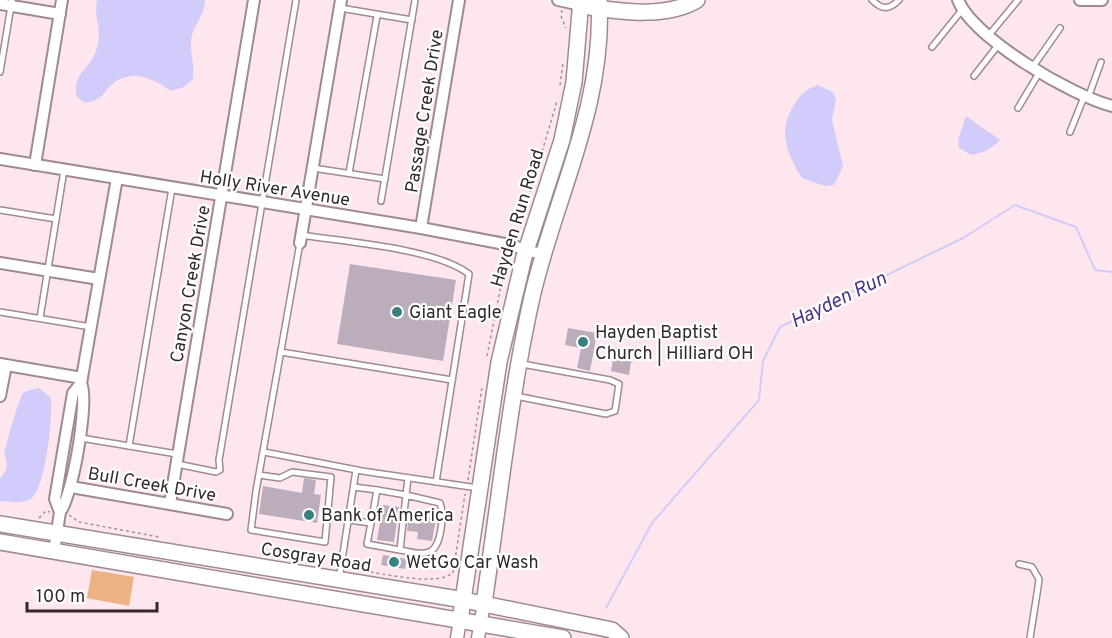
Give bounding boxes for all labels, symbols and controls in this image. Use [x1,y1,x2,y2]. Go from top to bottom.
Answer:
street label: Passage Creek Drive [401,28,450,195]
street label: Hayden Run Road [486,147,550,290]
street label: Holly River Avenue [198,166,352,213]
street label: Canyon Creek Drive [166,204,217,365]
water label: Hayden Run [787,266,891,335]
place label: Giant Eagle [409,302,502,325]
marker: Giant Eagle [390,305,404,319]
place label: Hayden Baptist Church | Hilliard OH [595,322,754,366]
marker: Hayden Baptist Church | Hilliard OH [576,335,590,349]
street label: Bull Creek Drive [86,463,218,508]
place label: Bank of America [321,505,453,528]
marker: Bank of America [302,508,316,522]
street label: Cosgray Road [259,538,373,579]
place label: WetGo Car Wash [406,552,539,575]
marker: WetGo Car Wash [387,555,401,569]
scale bar [27,575,158,613]
text: 100 m [36,586,85,609]

